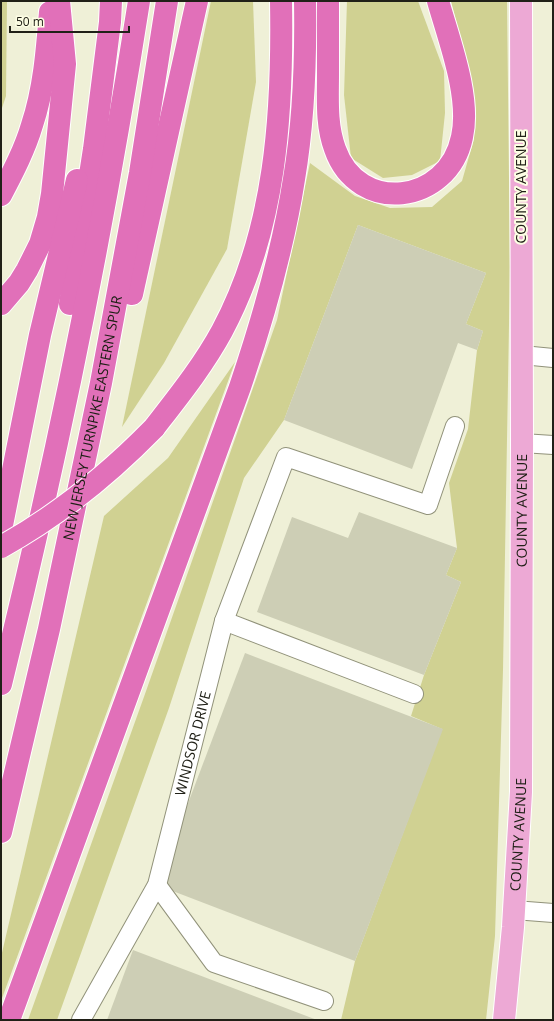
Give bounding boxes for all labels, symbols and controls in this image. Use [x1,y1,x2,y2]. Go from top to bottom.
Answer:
scale bar [10,8,129,34]
text: 50 m [16,13,44,30]
street label: COUNTY AVENUE [511,130,530,244]
street label: NEW JERSEY TURNPIKE EASTERN SPUR [58,294,126,542]
street label: COUNTY AVENUE [512,454,531,567]
street label: WINDSOR DRIVE [170,689,215,798]
street label: COUNTY AVENUE [505,778,530,892]

